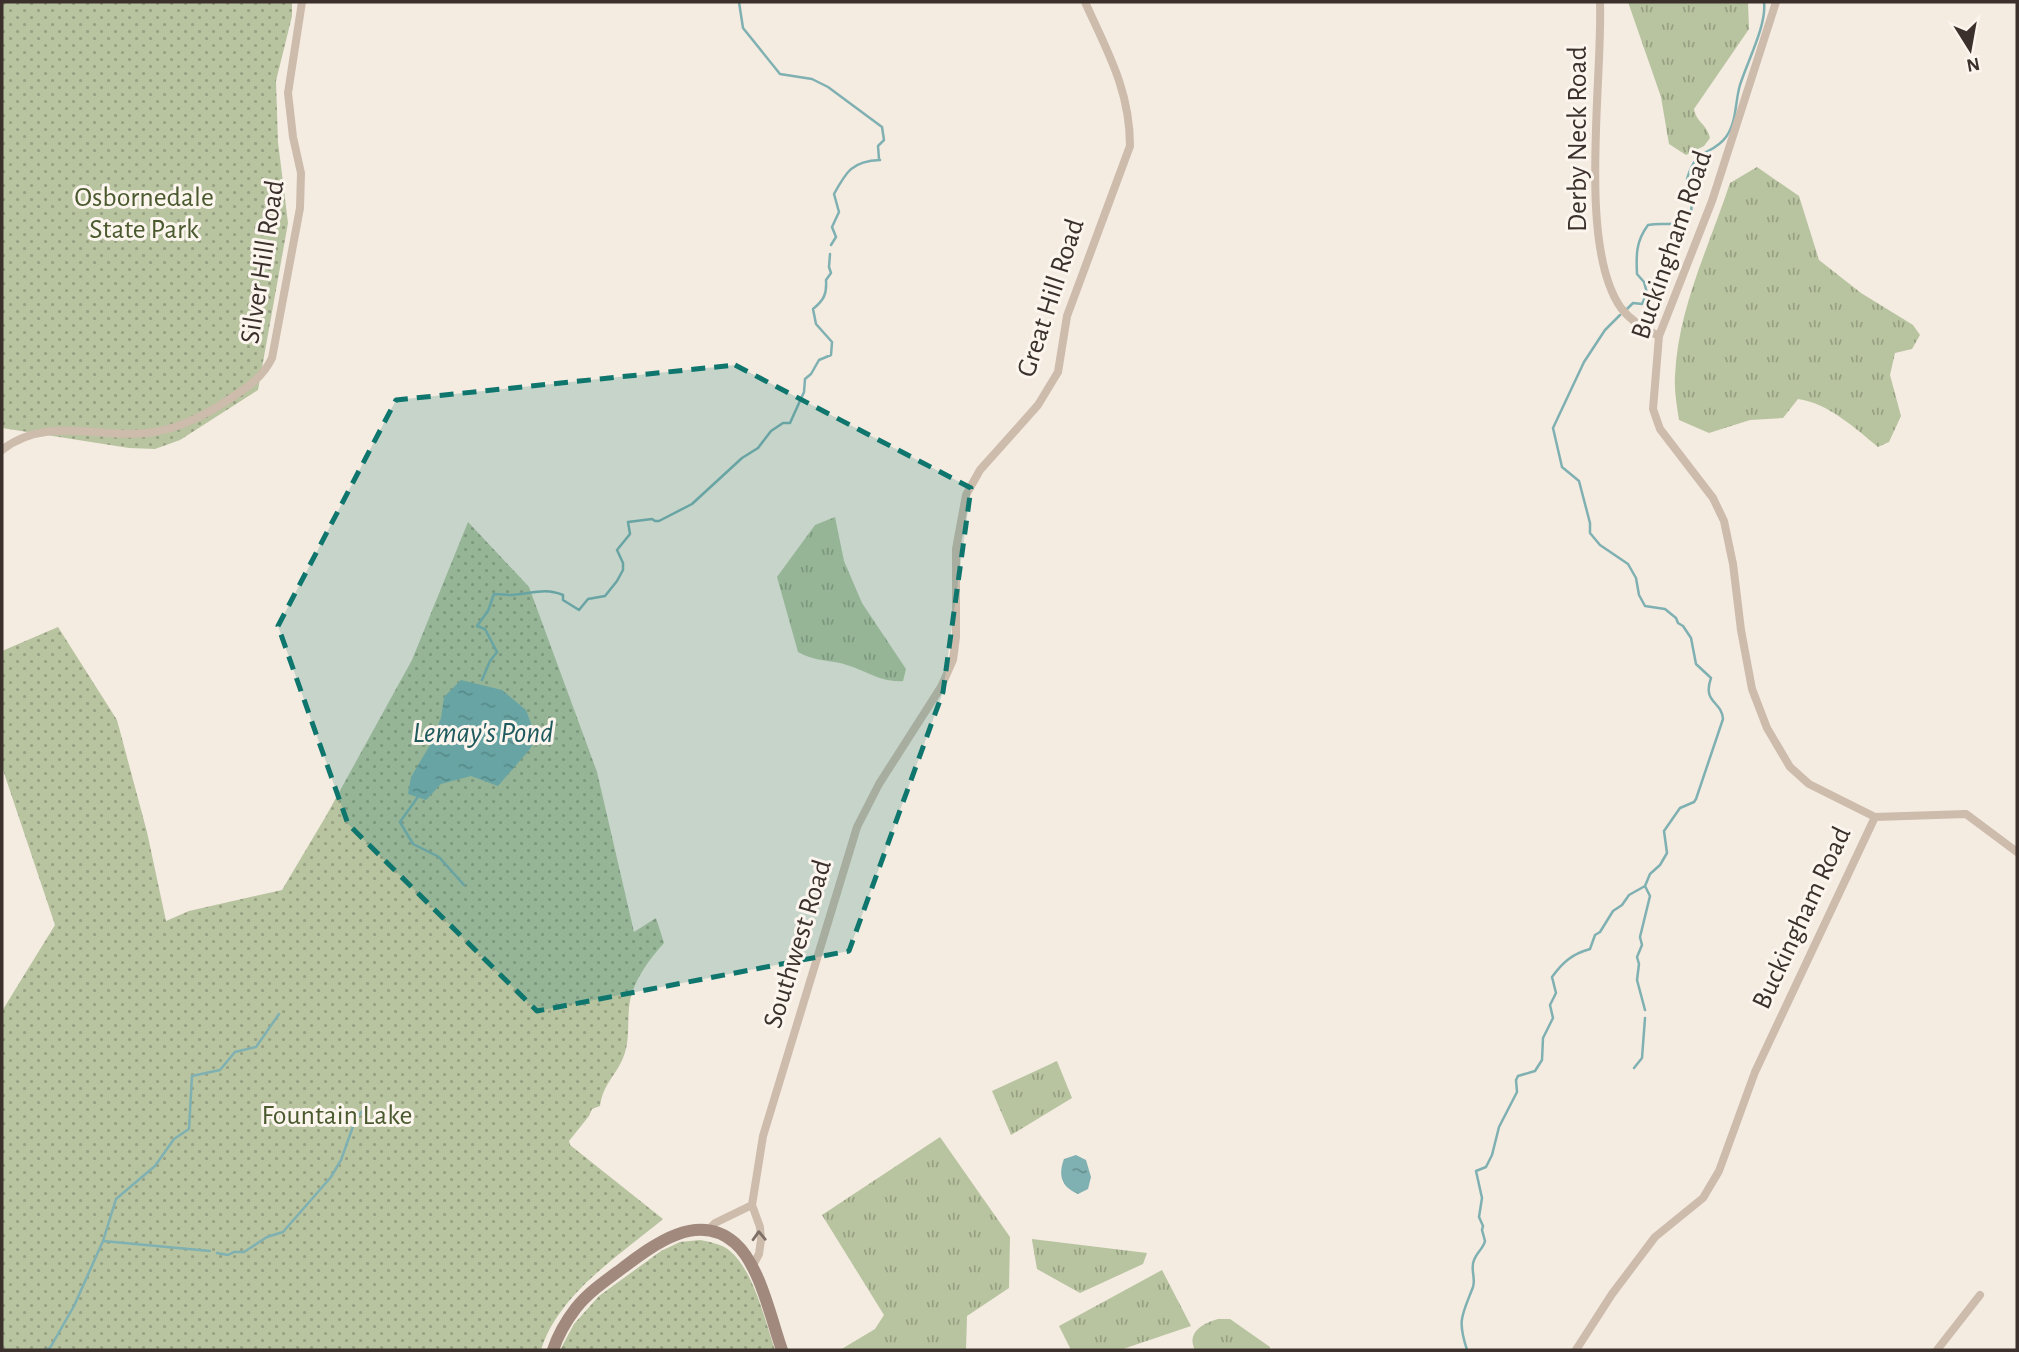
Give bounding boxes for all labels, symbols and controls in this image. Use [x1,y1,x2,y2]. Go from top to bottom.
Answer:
north arrow [1935,14,2005,84]
street label: Derby Neck Road [1564,46,1592,232]
text: N [1965,54,1981,75]
street label: Buckingham Road [1627,147,1717,343]
street label: Silver Hill Road [236,178,290,346]
park label: Osbornedale State Park [74,184,214,244]
street label: Great Hill Road [1012,215,1090,381]
water label: Lemay's Pond [412,718,554,748]
street label: Buckingham Road [1748,823,1856,1013]
street label: Southwest Road [759,856,837,1032]
park label: Fountain Lake [262,1102,412,1130]
one-way arrow [752,1230,767,1241]

